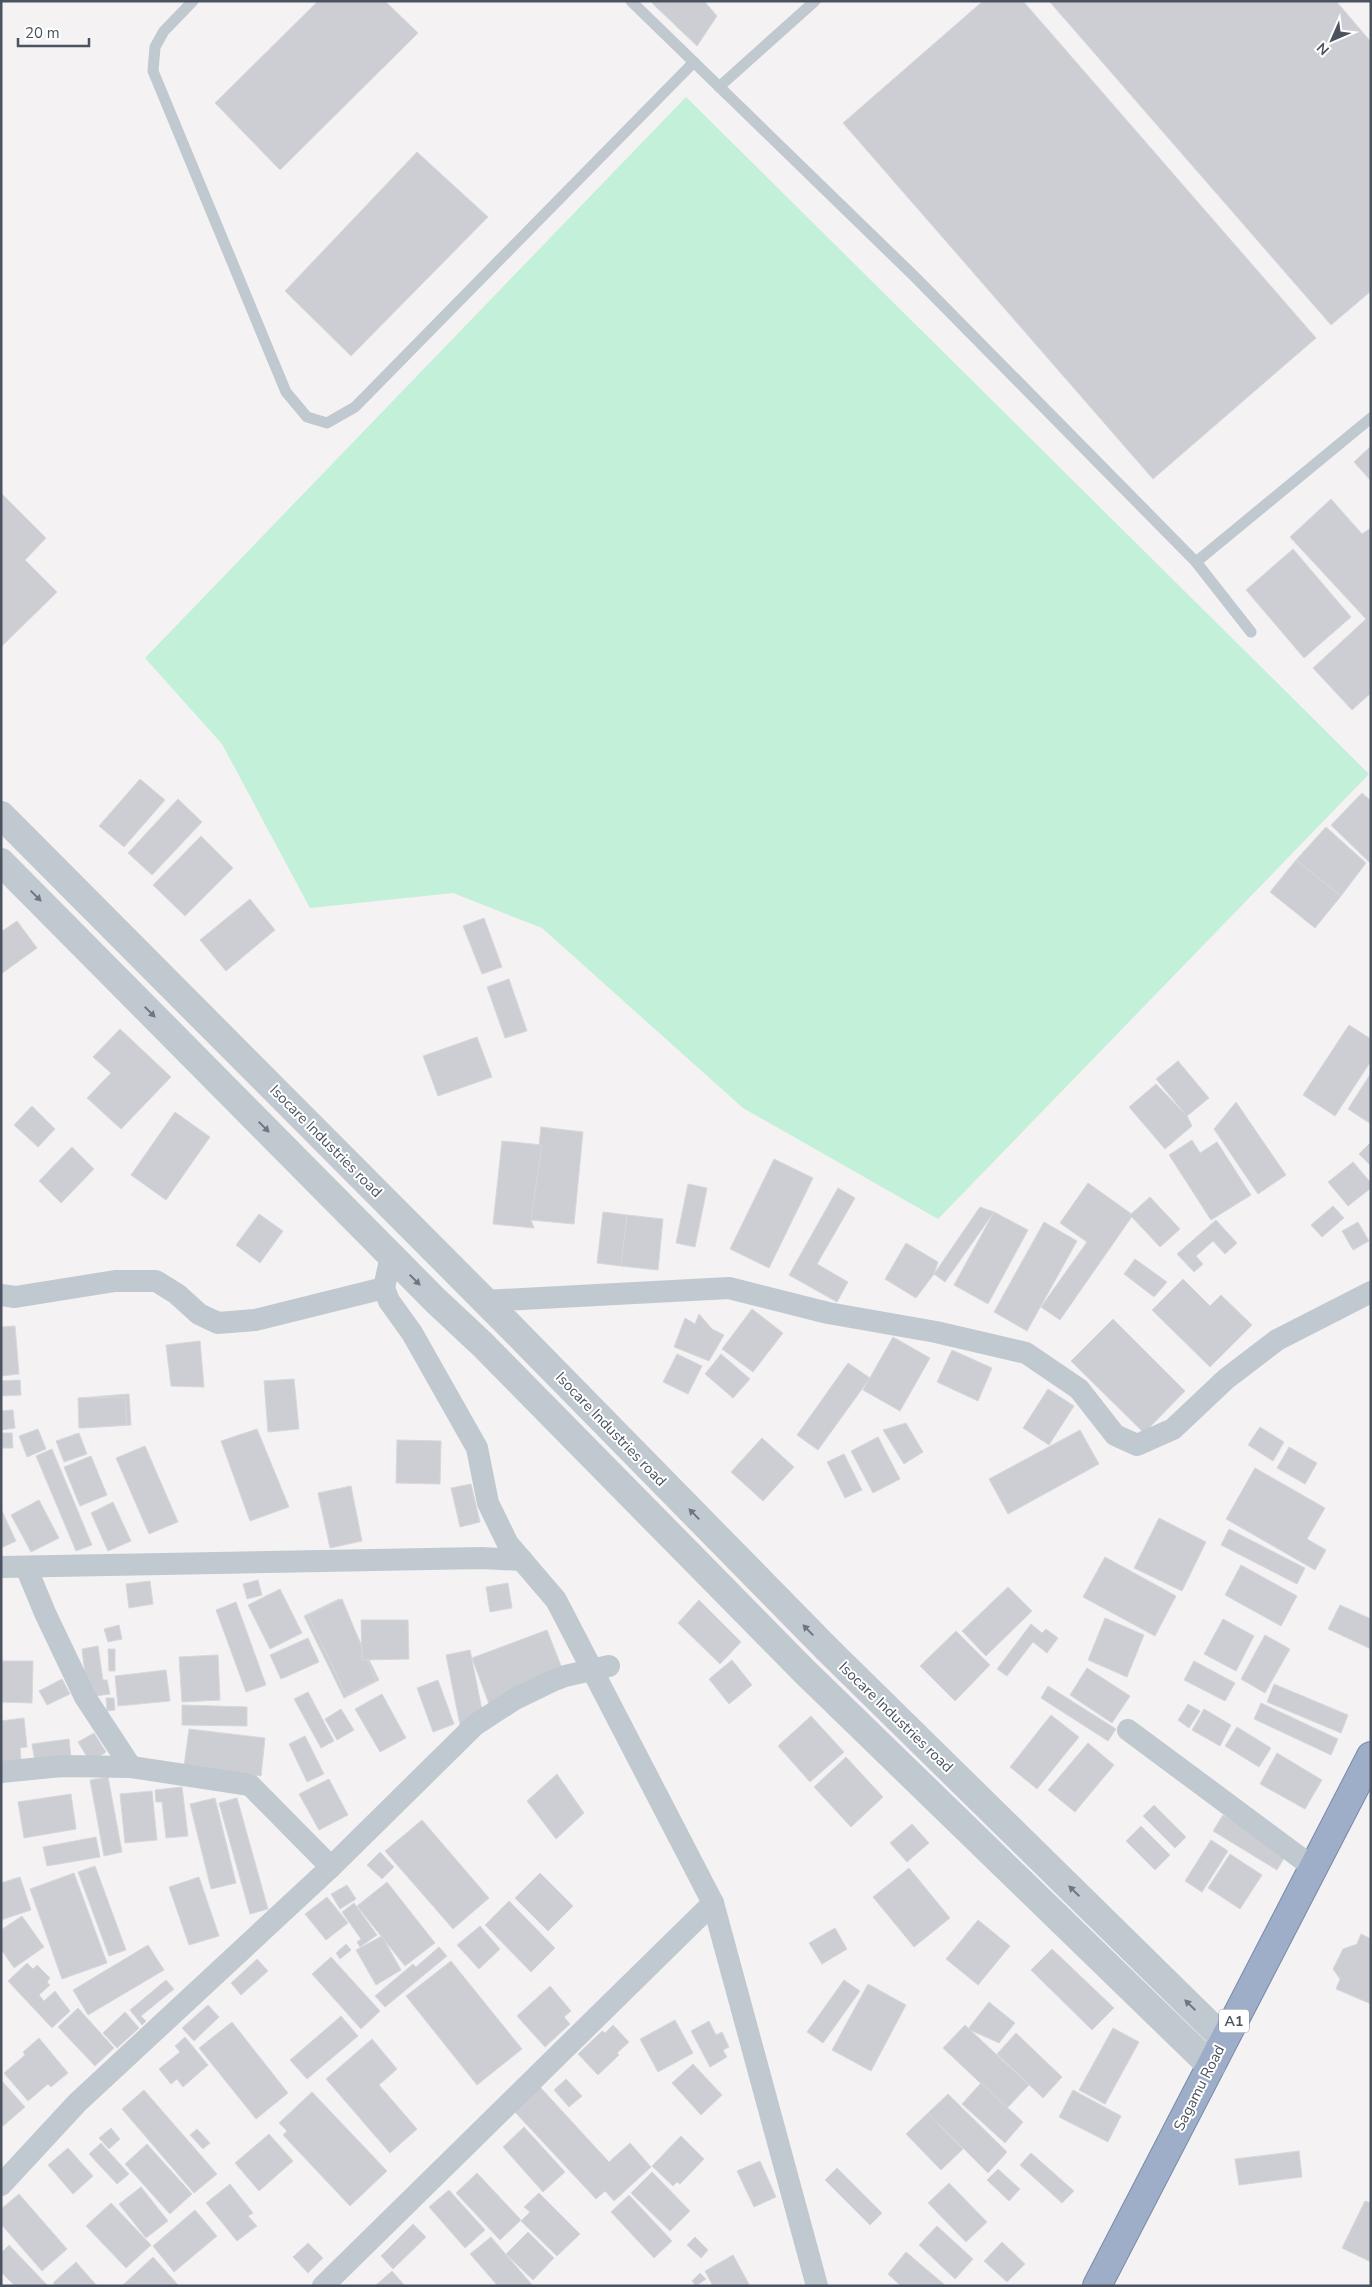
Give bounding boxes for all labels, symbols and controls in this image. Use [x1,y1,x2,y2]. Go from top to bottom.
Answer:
scale bar [18,15,89,47]
north arrow [1307,15,1357,65]
text: 20 m [25,23,60,43]
text: N [1313,38,1334,59]
one-way arrow [29,890,41,902]
one-way arrow [144,1006,156,1018]
street label: Isocare Industries road [265,1080,387,1202]
one-way arrow [258,1121,270,1133]
one-way arrow [409,1274,421,1286]
street label: Isocare Industries road [551,1368,671,1490]
one-way arrow [688,1508,700,1520]
one-way arrow [802,1624,814,1636]
street label: Isocare Industries road [835,1657,957,1777]
one-way arrow [1068,1885,1080,1897]
one-way arrow [1184,1999,1196,2011]
road number: A1 [1219,2010,1249,2032]
street label: Sagamu Road [1169,2042,1229,2134]

